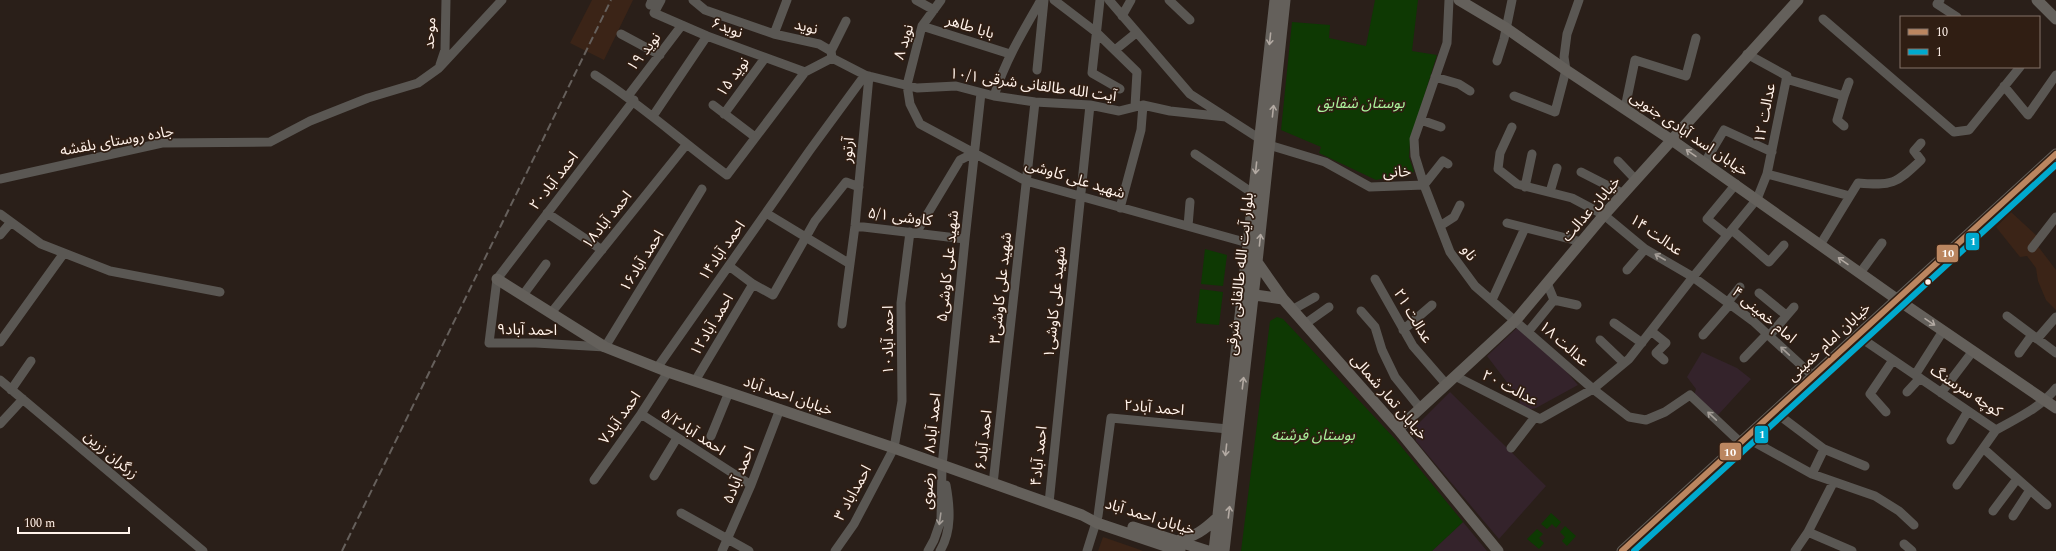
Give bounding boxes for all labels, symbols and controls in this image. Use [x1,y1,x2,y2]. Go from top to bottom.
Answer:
street label: بابا طاهر [942,8,997,45]
street label: نوید۶ [708,11,746,45]
street label: نوید [792,13,820,41]
street label: موحد [417,16,443,50]
legend [1900,16,2040,68]
street label: نوید ۸ [888,21,920,63]
text: 10 [1936,23,1948,42]
street label: نوید ۱۹ [621,27,667,77]
one-way arrow [1267,32,1274,45]
text: 1 [1936,43,1942,62]
street label: نوید ۱۵ [711,52,755,102]
street label: آیت الله طالقانی شرقی ۱۰/۱ [948,62,1119,108]
street label: عدالت ۱۲ [1748,81,1782,145]
street label: خیابان اسد آبادی جنوبی [1625,86,1753,182]
park label: بوستان شقایق [1318,92,1405,115]
one-way arrow [1269,105,1277,118]
street label: جاده روستای بلقشه [58,120,176,162]
street label: آرتور [835,136,861,165]
street label: احمد آباد۲۰ [524,147,584,215]
one-way arrow [1686,149,1697,157]
street label: شهید علی کاوشی [1022,153,1128,205]
street label: خانی [1382,160,1412,184]
one-way arrow [1253,161,1260,174]
street label: خیابان عدالت [1556,171,1626,247]
street label: احمد آباد۱۸ [576,186,638,254]
street label: بلوار آیت الله طالقانی شرقی [1220,191,1260,357]
street label: کاوشی ۵/۱ [866,202,934,232]
street label: عدالت ۱۴ [1625,208,1688,262]
street label: شهید علی کاوشی۵ [931,209,965,323]
street label: احمد آباد۱۴ [693,216,751,286]
street label: احمد آباد۱۶ [614,226,670,296]
street label: شهید علی کاوشی۳ [984,231,1018,345]
line badge: 1 [1965,232,1980,251]
text: 1 [1970,233,1976,250]
one-way arrow [1256,234,1263,247]
street label: ناو [1455,240,1483,266]
line badge: 10 [1936,244,1959,263]
street label: شهید علی کاوشی۱ [1038,245,1072,359]
text: 10 [1942,245,1954,262]
one-way arrow [1654,253,1665,261]
one-way arrow [1838,257,1849,265]
unlabelled marker [1923,277,1933,287]
street label: امام خمینی ۴ [1727,281,1801,349]
street label: عدالت ۲۱ [1388,284,1439,348]
street label: احمد آباد۱۲ [684,289,740,361]
street label: خیابان امام خمینی [1782,297,1876,387]
street label: احمد آباد۱۰ [877,305,900,375]
street label: عدالت ۱۸ [1534,316,1595,373]
street label: احمد آباد۹ [497,318,557,342]
one-way arrow [1924,318,1936,326]
one-way arrow [1780,346,1790,355]
street label: خیابان تمار شمالی [1345,349,1433,445]
street label: کوچه سرسنگ [1925,359,2007,423]
street label: عدالت ۲۰ [1478,364,1542,412]
street label: خیابان احمد آباد [740,370,836,422]
one-way arrow [1240,377,1247,390]
street label: احمد آباد۷ [593,387,647,449]
street label: احمد آباد۸ [918,392,948,454]
street label: احمد آباد۲ [1123,394,1185,422]
street label: احمد آباد۵/۲ [656,403,730,461]
street label: احمد آباد۶ [969,409,999,471]
one-way arrow [1708,412,1718,421]
park label: بوستان فرشته [1271,424,1356,447]
street label: زرگران زرین [78,425,144,485]
street label: احمد آباد۴ [1024,425,1054,487]
line badge: 1 [1754,425,1769,444]
text: 1 [1759,426,1765,443]
line badge: 10 [1719,442,1742,461]
street label: احمد آباد۵ [717,443,761,507]
one-way arrow [1222,443,1229,456]
text: 10 [1724,444,1736,461]
street label: احمداباد ۳ [828,461,878,525]
street label: رضوی [916,472,940,510]
street label: خیابان احمد آباد [1102,492,1198,542]
one-way arrow [1225,506,1232,519]
scale bar [18,509,129,535]
one-way arrow [936,512,944,525]
text: 100 m [24,514,55,533]

